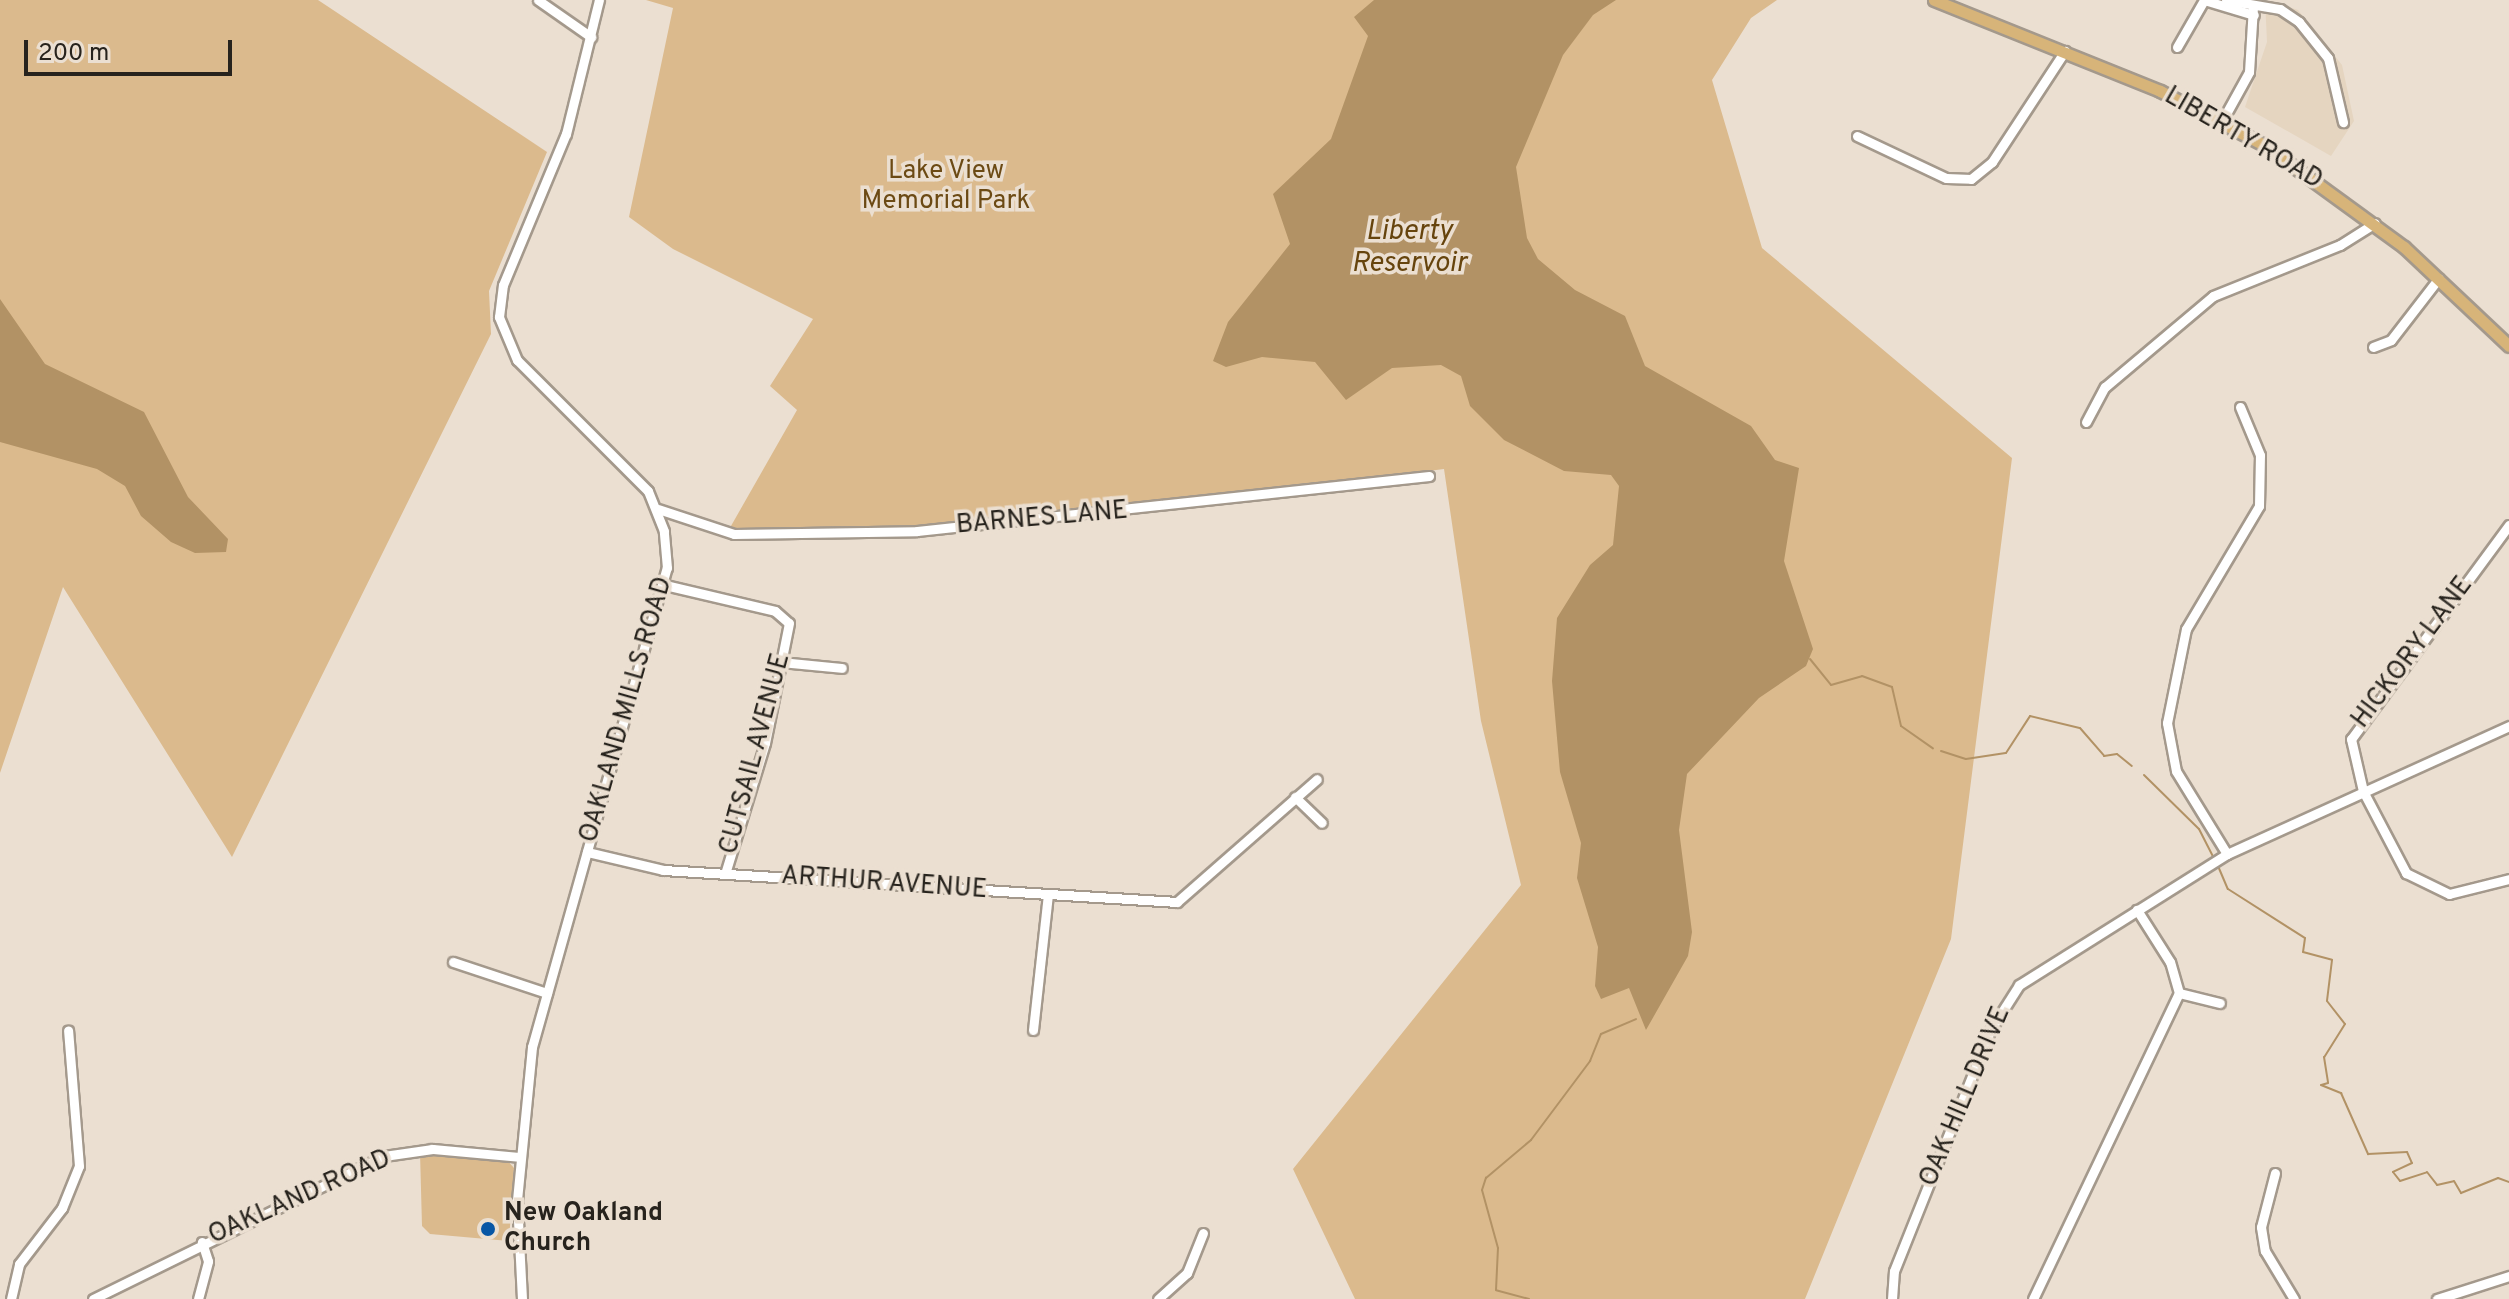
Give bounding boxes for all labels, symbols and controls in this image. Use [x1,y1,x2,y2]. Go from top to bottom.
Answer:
scale bar [28,24,236,74]
text: 200 m [38,39,109,69]
street label: LIBERTY ROAD [2158,81,2328,197]
park label: Lake View Memorial Park [862,156,1030,218]
water label: Liberty Reservoir [1351,215,1467,281]
street label: BARNES LANE [955,496,1129,542]
street label: HICKORY LANE [2346,571,2480,735]
street label: OAKLAND MILLS ROAD [574,574,680,846]
street label: CUTSAIL AVENUE [714,649,798,859]
street label: ARTHUR AVENUE [779,861,989,907]
street label: OAK HILL DRIVE [1914,1002,2018,1192]
street label: OAKLAND ROAD [204,1144,396,1252]
place label: New Oakland Church [504,1198,663,1260]
marker: New Oakland Church [479,1220,497,1238]

